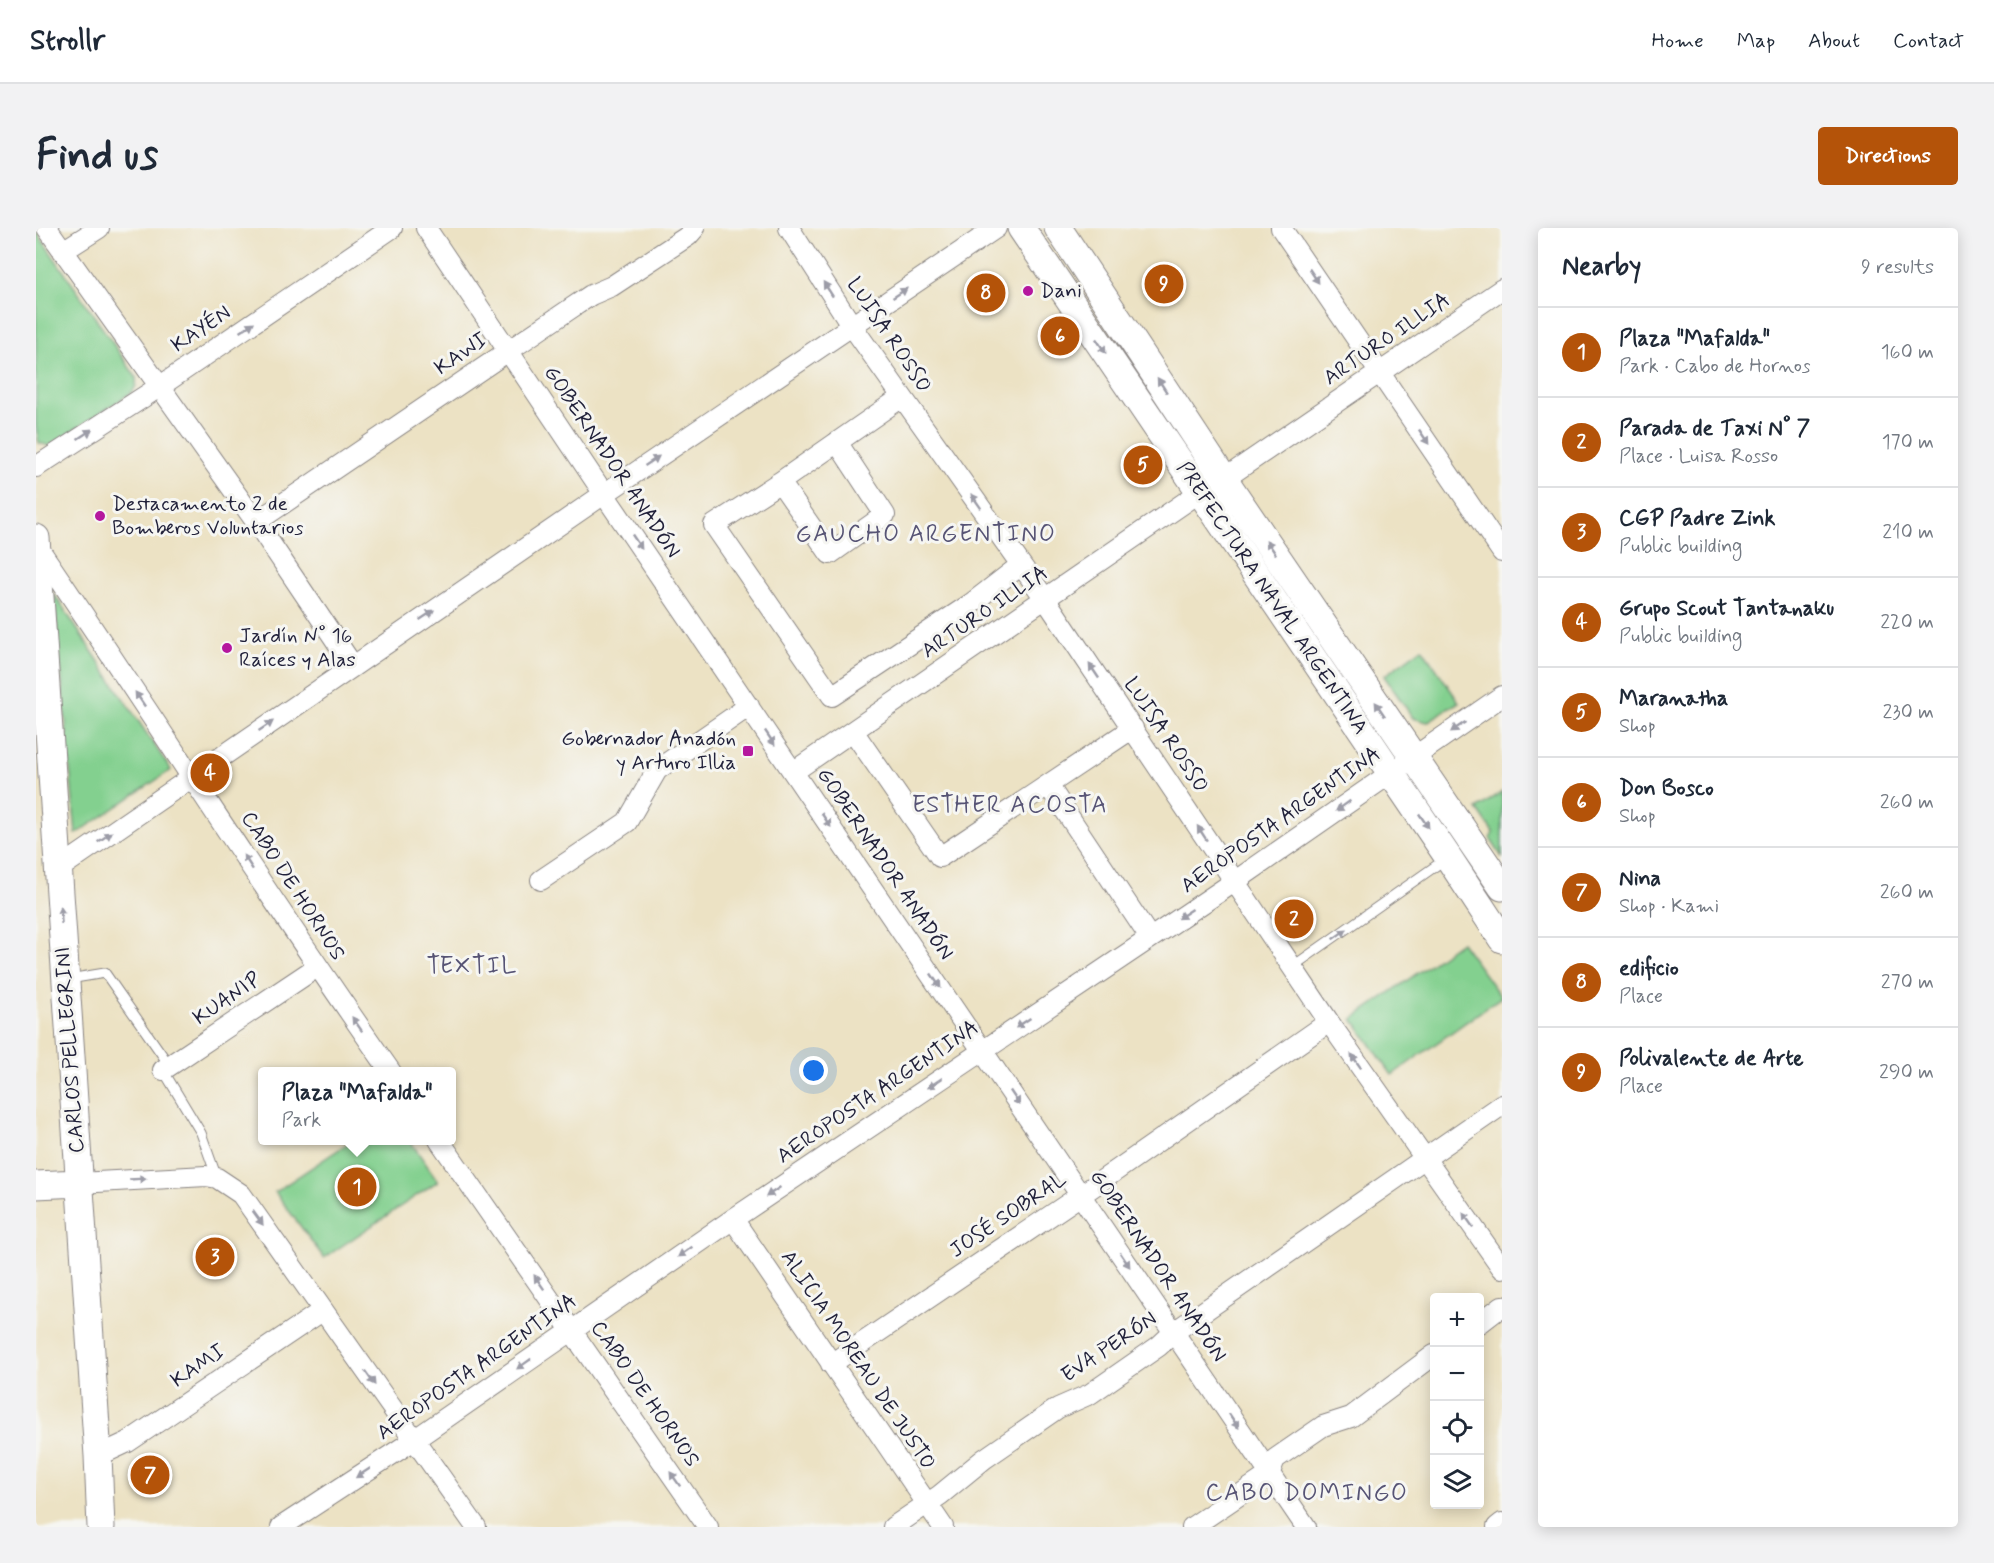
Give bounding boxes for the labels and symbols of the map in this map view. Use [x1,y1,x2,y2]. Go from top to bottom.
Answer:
pin: 9 [1144,262,1184,306]
one-way arrow [1308,268,1320,284]
pin: 8 [966,270,1006,316]
street label: LUISA ROSSO [840,272,938,398]
place label: Dani [1040,277,1082,305]
one-way arrow [823,281,834,297]
marker: Dani [1021,284,1035,298]
street label: ARTURO ILLIA [1318,286,1456,392]
one-way arrow [892,287,908,299]
street label: KAYÉN [166,299,236,359]
pin: 6 [1040,314,1080,358]
one-way arrow [239,322,255,333]
street label: KAWI [429,326,493,382]
one-way arrow [1095,338,1106,354]
street label: GOBERNADOR ANADÓN [537,360,687,564]
one-way arrow [1157,377,1168,393]
one-way arrow [76,428,92,440]
one-way arrow [1418,429,1430,445]
pin: 5 [1124,442,1162,488]
one-way arrow [644,455,660,467]
street label: PREFECTURA NAVAL ARGENTINA [1170,456,1374,740]
place label: Destacamento 2 de Bomberos Voluntarios [112,490,303,542]
one-way arrow [970,493,982,508]
marker: Destacamento 2 de Bomberos Voluntarios [93,509,107,523]
district label: GAUCHO ARGENTINO [796,519,1056,550]
one-way arrow [631,534,643,550]
one-way arrow [1265,540,1277,556]
street label: ARTURO ILLIA [916,559,1054,665]
one-way arrow [418,609,434,621]
place label: Jardín N° 16 Raíces y Alas [239,622,356,674]
marker: Jardín N° 16 Raíces y Alas [220,641,234,655]
one-way arrow [1089,663,1100,679]
street label: LUISA ROSSO [1117,672,1215,798]
one-way arrow [134,692,146,708]
one-way arrow [1374,701,1386,717]
one-way arrow [257,720,273,732]
one-way arrow [1450,721,1466,733]
place label: Gobernador Anadón y Arturo Illia [561,725,736,777]
one-way arrow [764,730,775,746]
street label: AEROPOSTA ARGENTINA [1175,740,1387,900]
marker: Gobernador Anadón y Arturo Illia [741,744,755,758]
pin: 4 [190,750,230,796]
street label: GOBERNADOR ANADÓN [810,762,960,966]
district label: ESTHER ACOSTA [912,790,1108,821]
one-way arrow [1335,800,1351,811]
street label: CABO DE HORNOS [234,806,352,966]
one-way arrow [820,812,832,828]
one-way arrow [1418,813,1430,829]
one-way arrow [1196,826,1208,842]
one-way arrow [97,831,113,843]
one-way arrow [243,854,254,870]
pin: 2 [1274,896,1314,942]
one-way arrow [56,905,65,924]
one-way arrow [1178,908,1194,920]
one-way arrow [1332,928,1347,940]
street label: CARLOS PELLEGRINI [49,946,91,1154]
district label: TEXTIL [426,951,518,982]
street label: KUANIP [188,966,267,1032]
one-way arrow [930,973,942,989]
street label: AEROPOSTA ARGENTINA [771,1014,985,1170]
one-way arrow [351,1016,363,1032]
one-way arrow [1015,1017,1032,1028]
one-way arrow [1350,1053,1362,1069]
your location [799,1056,828,1085]
one-way arrow [926,1078,943,1089]
one-way arrow [1010,1090,1021,1107]
pin: 1 [338,1164,376,1210]
street label: GOBERNADOR ANADÓN [1083,1164,1233,1368]
street label: JOSÉ SOBRAL [944,1166,1072,1264]
one-way arrow [128,1175,147,1184]
one-way arrow [765,1186,781,1198]
one-way arrow [252,1210,264,1226]
one-way arrow [1462,1213,1474,1229]
pin: 3 [196,1234,234,1280]
street label: ALICIA MOREAU DE JUSTO [774,1245,942,1475]
one-way arrow [677,1246,693,1258]
one-way arrow [1119,1251,1131,1267]
one-way arrow [533,1275,545,1291]
street label: AEROPOSTA ARGENTINA [371,1287,583,1447]
street label: EVA PERÓN [1056,1305,1162,1389]
street label: CABO DE HORNOS [584,1315,706,1473]
street label: KAMI [165,1338,231,1394]
one-way arrow [517,1358,533,1370]
one-way arrow [364,1370,375,1386]
one-way arrow [1228,1413,1240,1429]
pin: 7 [130,1452,170,1498]
one-way arrow [355,1468,372,1479]
one-way arrow [669,1471,681,1487]
district label: CABO DOMINGO [1205,1478,1409,1509]

